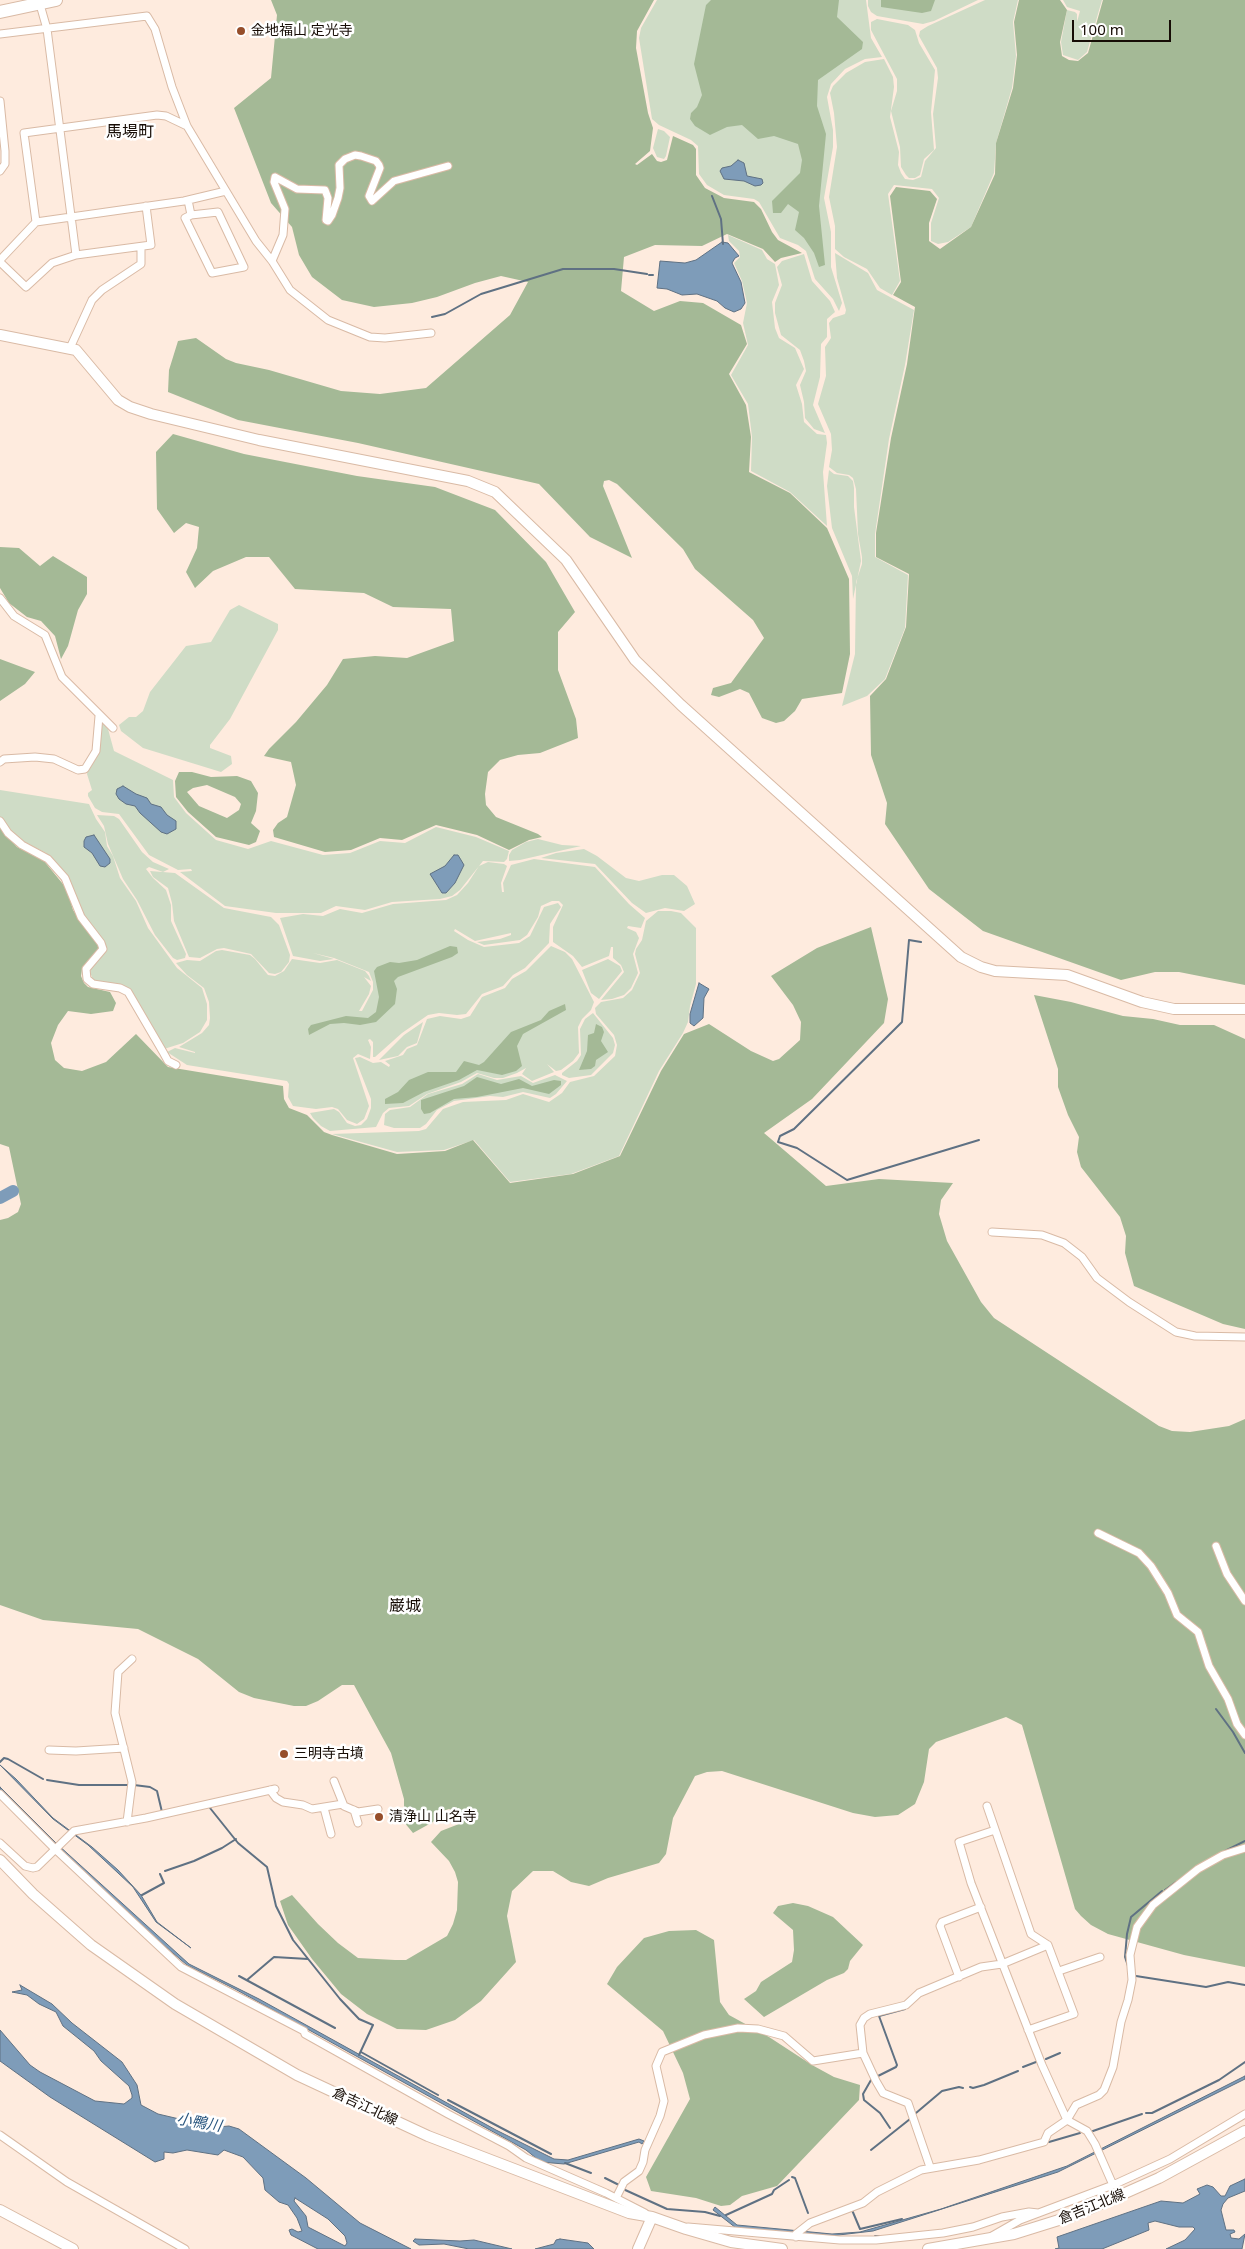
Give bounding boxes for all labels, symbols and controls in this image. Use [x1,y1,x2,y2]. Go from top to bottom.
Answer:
scale bar [1075,10,1174,42]
text: 100 m [1080,19,1124,39]
place label: 金地福山 定光寺 [251,23,353,39]
marker: 金地福山 定光寺 [235,25,247,37]
district label: 馬場町 [106,122,154,142]
district label: 巌城 [389,1596,421,1616]
place label: 三明寺古墳 [294,1746,364,1762]
marker: 三明寺古墳 [278,1748,290,1760]
place label: 清浄山 山名寺 [389,1809,477,1825]
marker: 清浄山 山名寺 [373,1811,385,1823]
street label: 倉吉江北線 [330,2085,400,2129]
water label: 小鴨川 [175,2110,223,2136]
street label: 倉吉江北線 [1056,2186,1128,2228]

